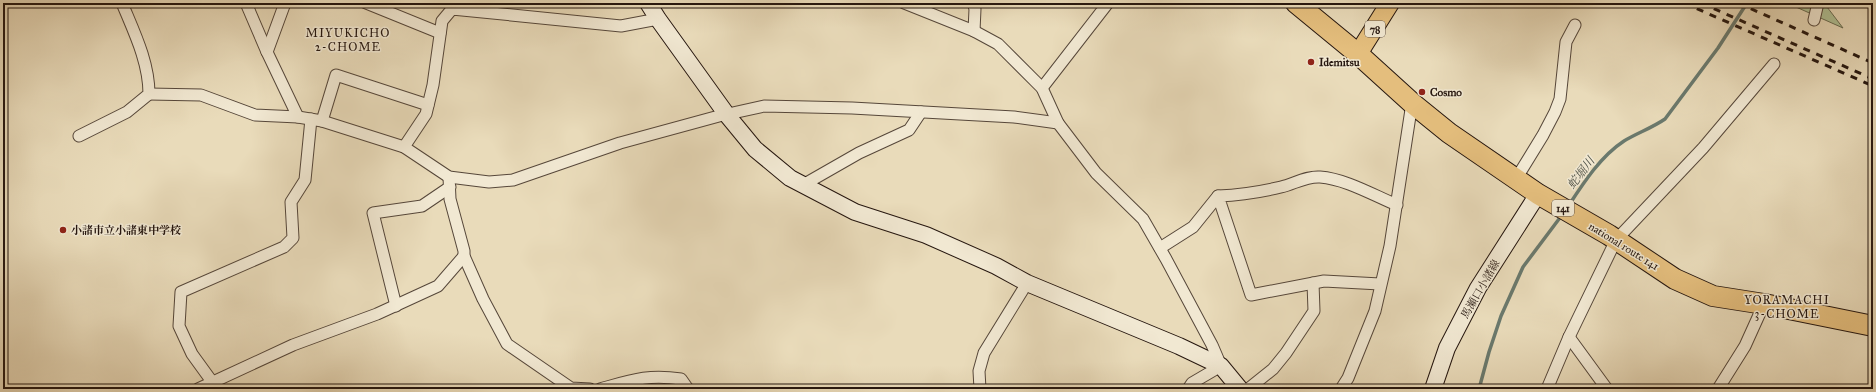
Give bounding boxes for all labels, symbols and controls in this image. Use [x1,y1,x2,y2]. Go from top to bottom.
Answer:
road number: 78 [1365,21,1385,37]
district label: MIYUKICHO 2-CHOME [306,26,390,54]
place label: Idemitsu [1319,56,1360,69]
marker: Idemitsu [1306,57,1316,67]
place label: Cosmo [1430,86,1462,99]
marker: Cosmo [1417,87,1427,97]
water label: 蛇堀川 [1565,153,1599,192]
road number: 141 [1552,200,1574,216]
street label: national route 141 [1586,220,1661,273]
place label: 小諸市立小諸東中学校 [71,224,181,237]
marker: 小諸市立小諸東中学校 [58,225,68,235]
street label: 馬瀬口小諸線 [1458,257,1503,321]
district label: YORAMACHI 3-CHOME [1744,293,1830,321]

